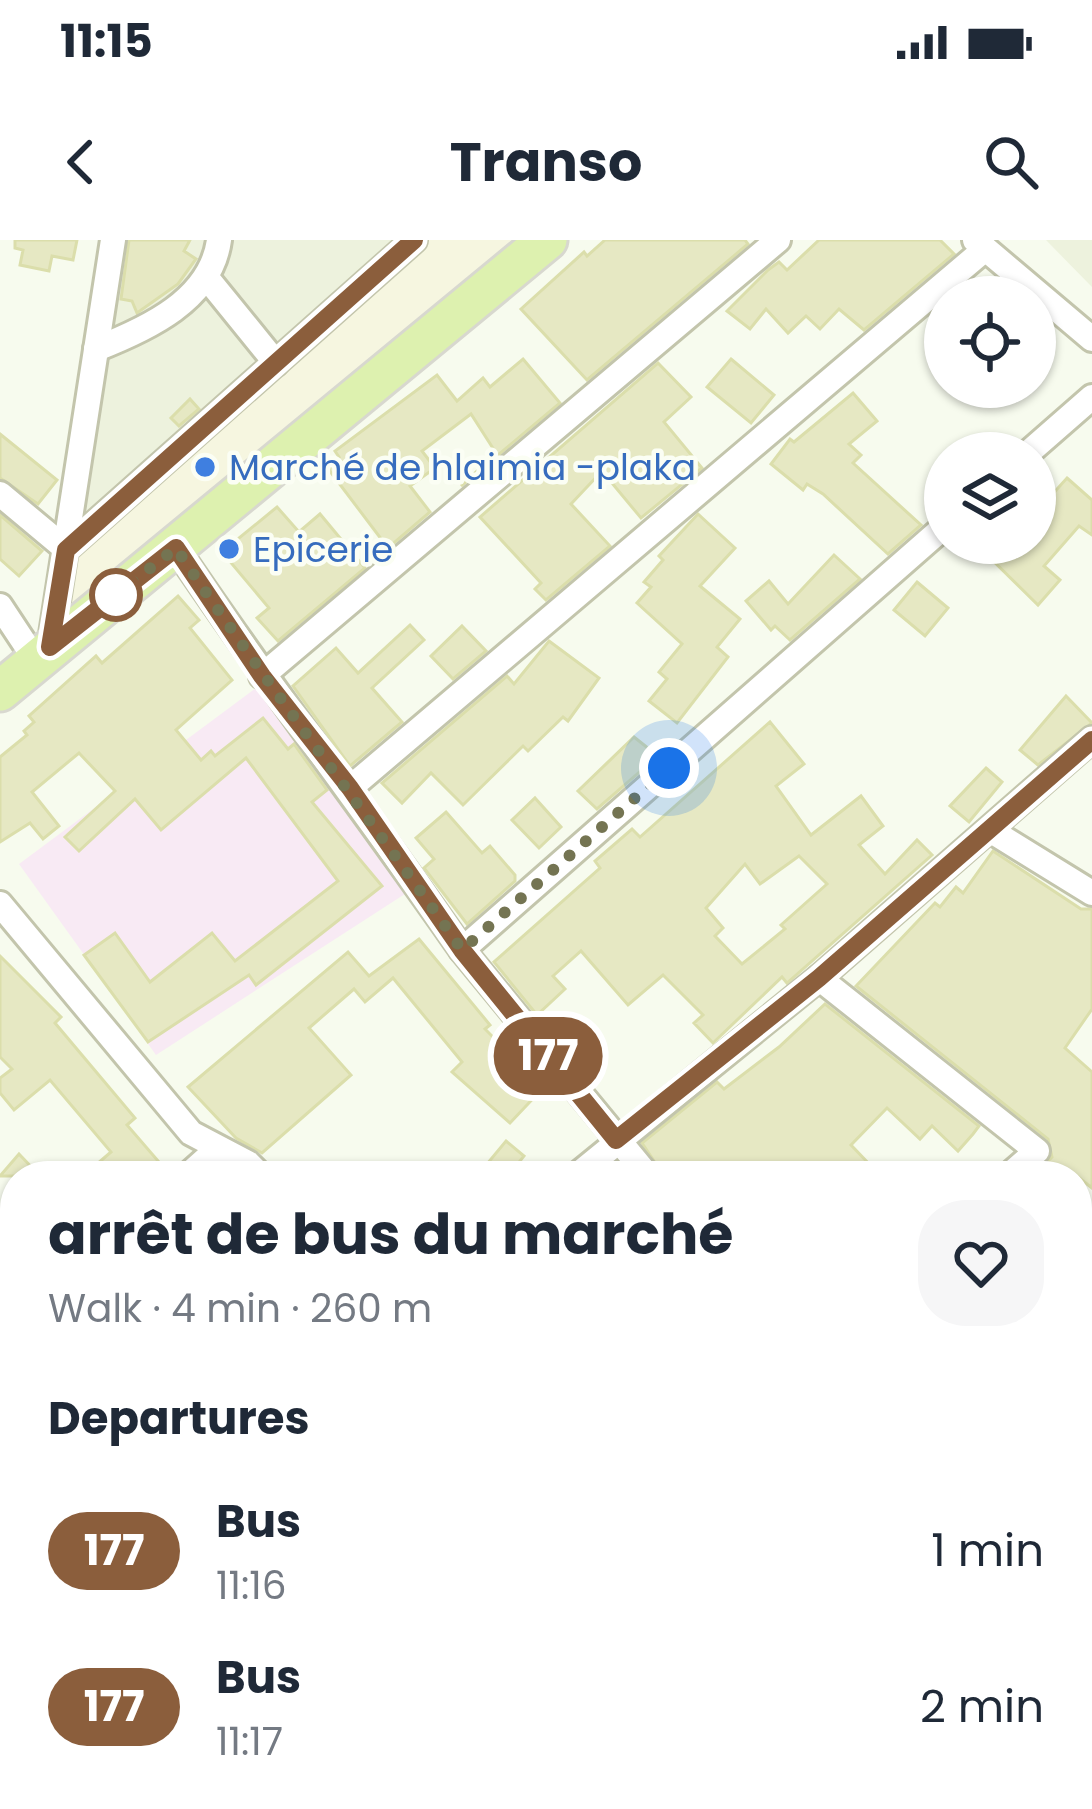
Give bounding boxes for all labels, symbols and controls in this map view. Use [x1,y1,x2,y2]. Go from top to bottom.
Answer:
text: 11:15 [60,10,153,73]
text: Transo [450,124,642,200]
icon: back [48,129,114,195]
icon: search [978,129,1044,195]
map controls [924,276,1056,564]
button: locate [924,276,1056,408]
button: layers [924,432,1056,564]
place label: Marché de hlaimia -plaka [229,442,696,493]
marker: Marché de hlaimia -plaka [192,454,218,480]
place label: Epicerie [253,524,393,575]
marker: Epicerie [216,536,242,562]
unlabelled marker [91,570,141,620]
your location [639,738,699,798]
line badge: 177 [479,1017,617,1095]
text: 177 [518,1026,578,1085]
text: arrêt de bus du marché [48,1194,733,1274]
button: heart [918,1200,1044,1326]
text: Walk · 4 min · 260 m [48,1281,432,1336]
text: Departures [48,1387,310,1450]
text: Bus [216,1490,301,1553]
text: 1 min [931,1519,1044,1582]
text: 177 [84,1521,144,1580]
text: 11:16 [216,1558,287,1613]
text: Bus [216,1646,301,1709]
text: 2 min [920,1675,1044,1738]
text: 177 [84,1677,144,1736]
text: 11:17 [216,1714,283,1769]

